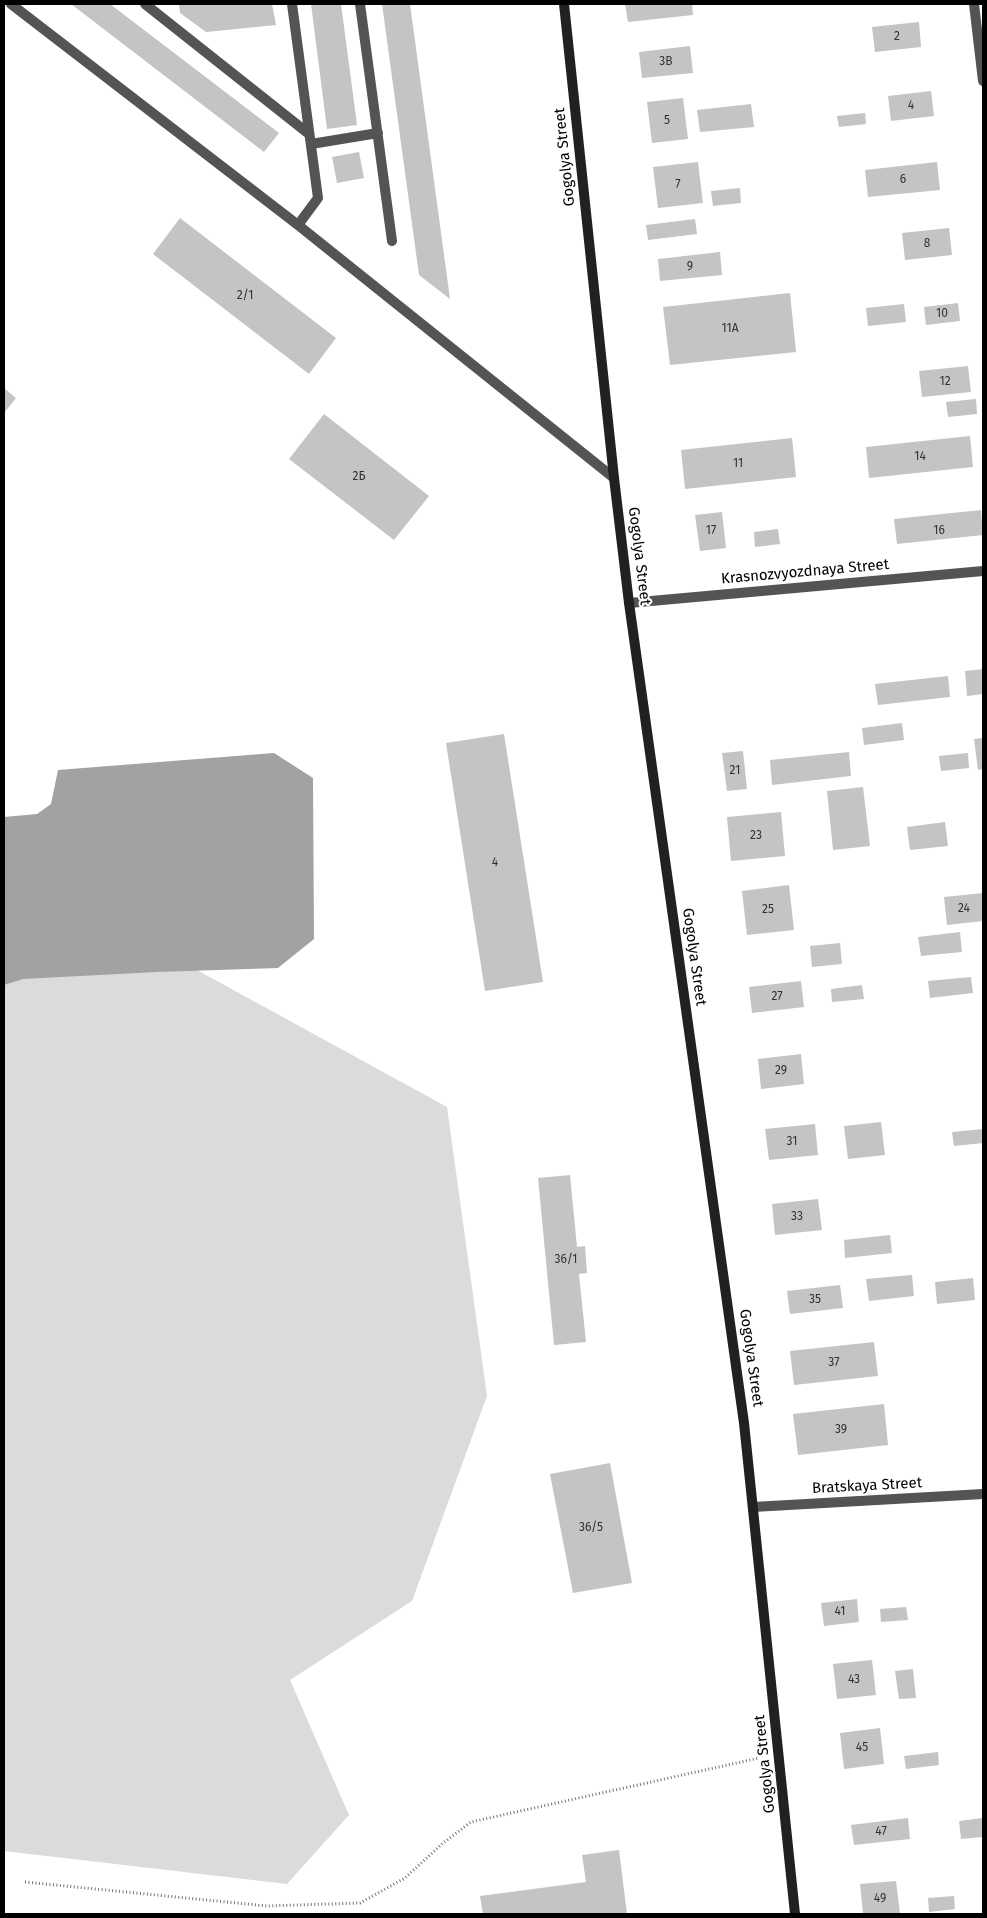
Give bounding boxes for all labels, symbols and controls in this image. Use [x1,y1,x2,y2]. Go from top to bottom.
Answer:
house number: 2 [894,30,900,44]
house number: 3В [659,55,673,69]
house number: 4 [908,99,914,113]
street label: Gogolya Street [551,107,579,207]
house number: 5 [664,114,670,128]
house number: 6 [900,173,906,187]
house number: 7 [675,178,681,192]
house number: 8 [924,237,930,251]
house number: 9 [687,260,693,274]
house number: 2/1 [237,289,253,303]
house number: 10 [936,307,948,321]
house number: 11А [721,322,739,336]
house number: 12 [939,375,951,389]
house number: 14 [914,450,926,464]
house number: 11 [733,457,743,471]
house number: 2Б [353,470,365,484]
street label: Gogolya Street [624,506,654,606]
house number: 17 [706,524,716,538]
house number: 16 [933,524,945,538]
street label: Krasnozvyozdnaya Street [720,556,890,588]
house number: 21 [730,764,740,778]
house number: 23 [750,829,762,843]
house number: 4 [492,856,498,870]
house number: 24 [958,902,970,916]
house number: 25 [762,903,774,917]
street label: Gogolya Street [678,907,710,1007]
house number: 27 [771,990,783,1004]
house number: 29 [775,1064,787,1078]
house number: 31 [787,1135,797,1149]
house number: 33 [791,1210,803,1224]
house number: 36/1 [555,1253,577,1267]
house number: 35 [809,1293,821,1307]
street label: Gogolya Street [735,1308,767,1408]
house number: 37 [828,1356,840,1370]
house number: 39 [835,1423,847,1437]
street label: Bratskaya Street [811,1474,923,1498]
house number: 36/5 [579,1521,603,1535]
house number: 41 [835,1605,845,1619]
house number: 43 [848,1673,860,1687]
street label: Gogolya Street [751,1714,779,1814]
house number: 45 [856,1741,868,1755]
house number: 47 [875,1825,887,1839]
house number: 49 [874,1892,886,1906]

